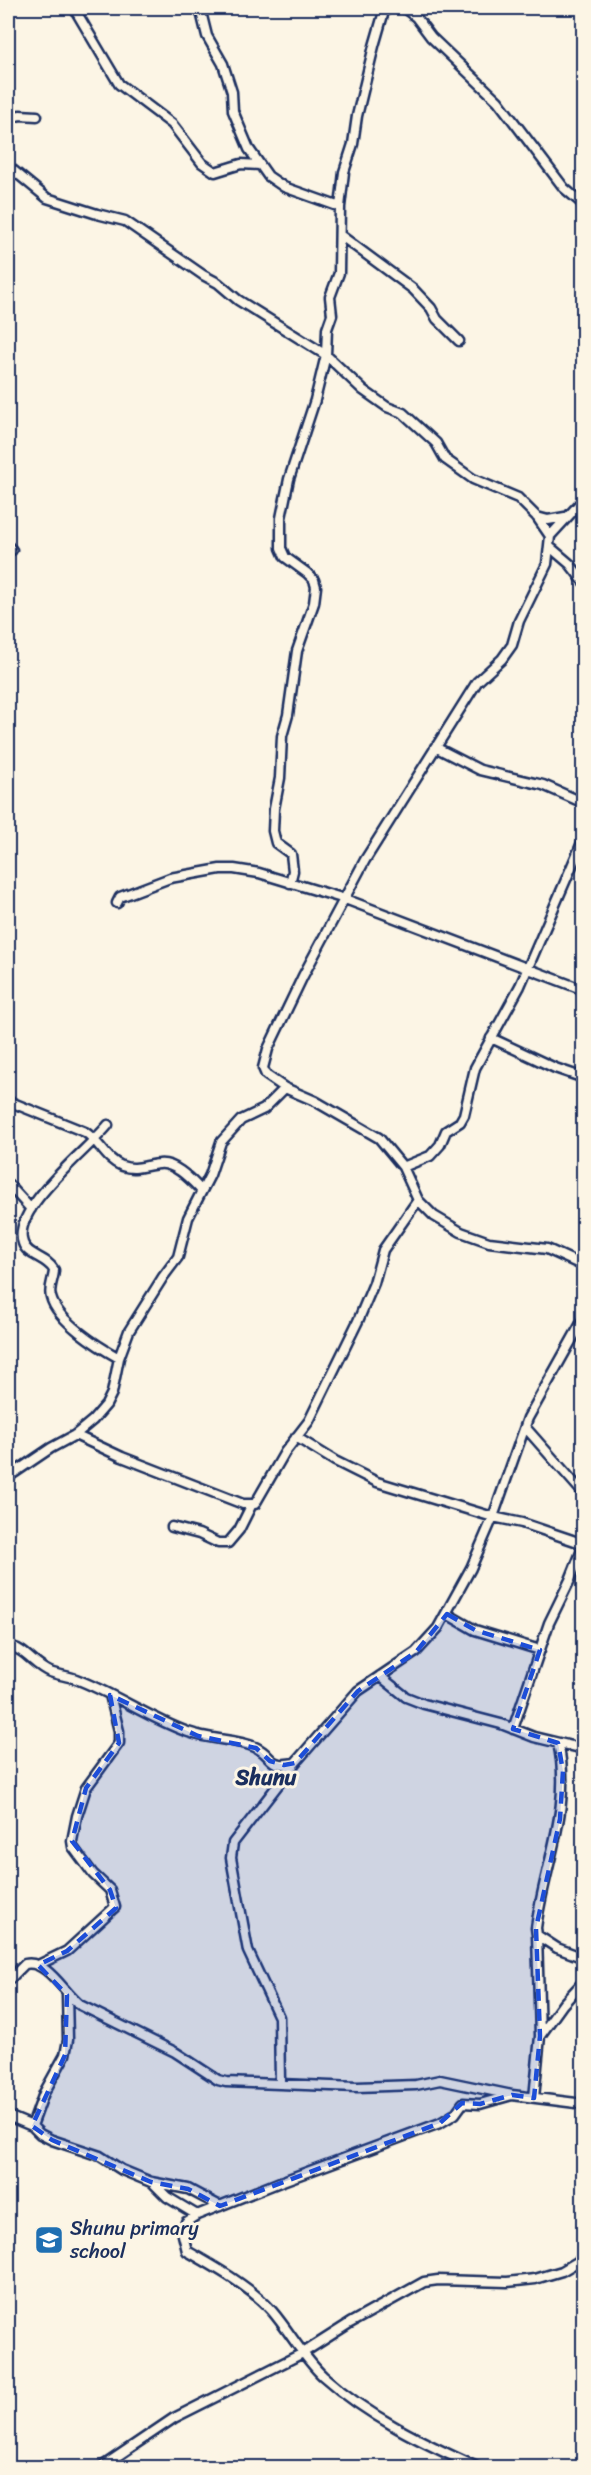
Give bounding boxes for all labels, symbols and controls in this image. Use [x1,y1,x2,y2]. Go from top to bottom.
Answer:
district label: Shunu [235,1758,297,1797]
place label: Shunu primary school [69,2211,199,2269]
school or university icon: Shunu primary school [33,2224,65,2256]

